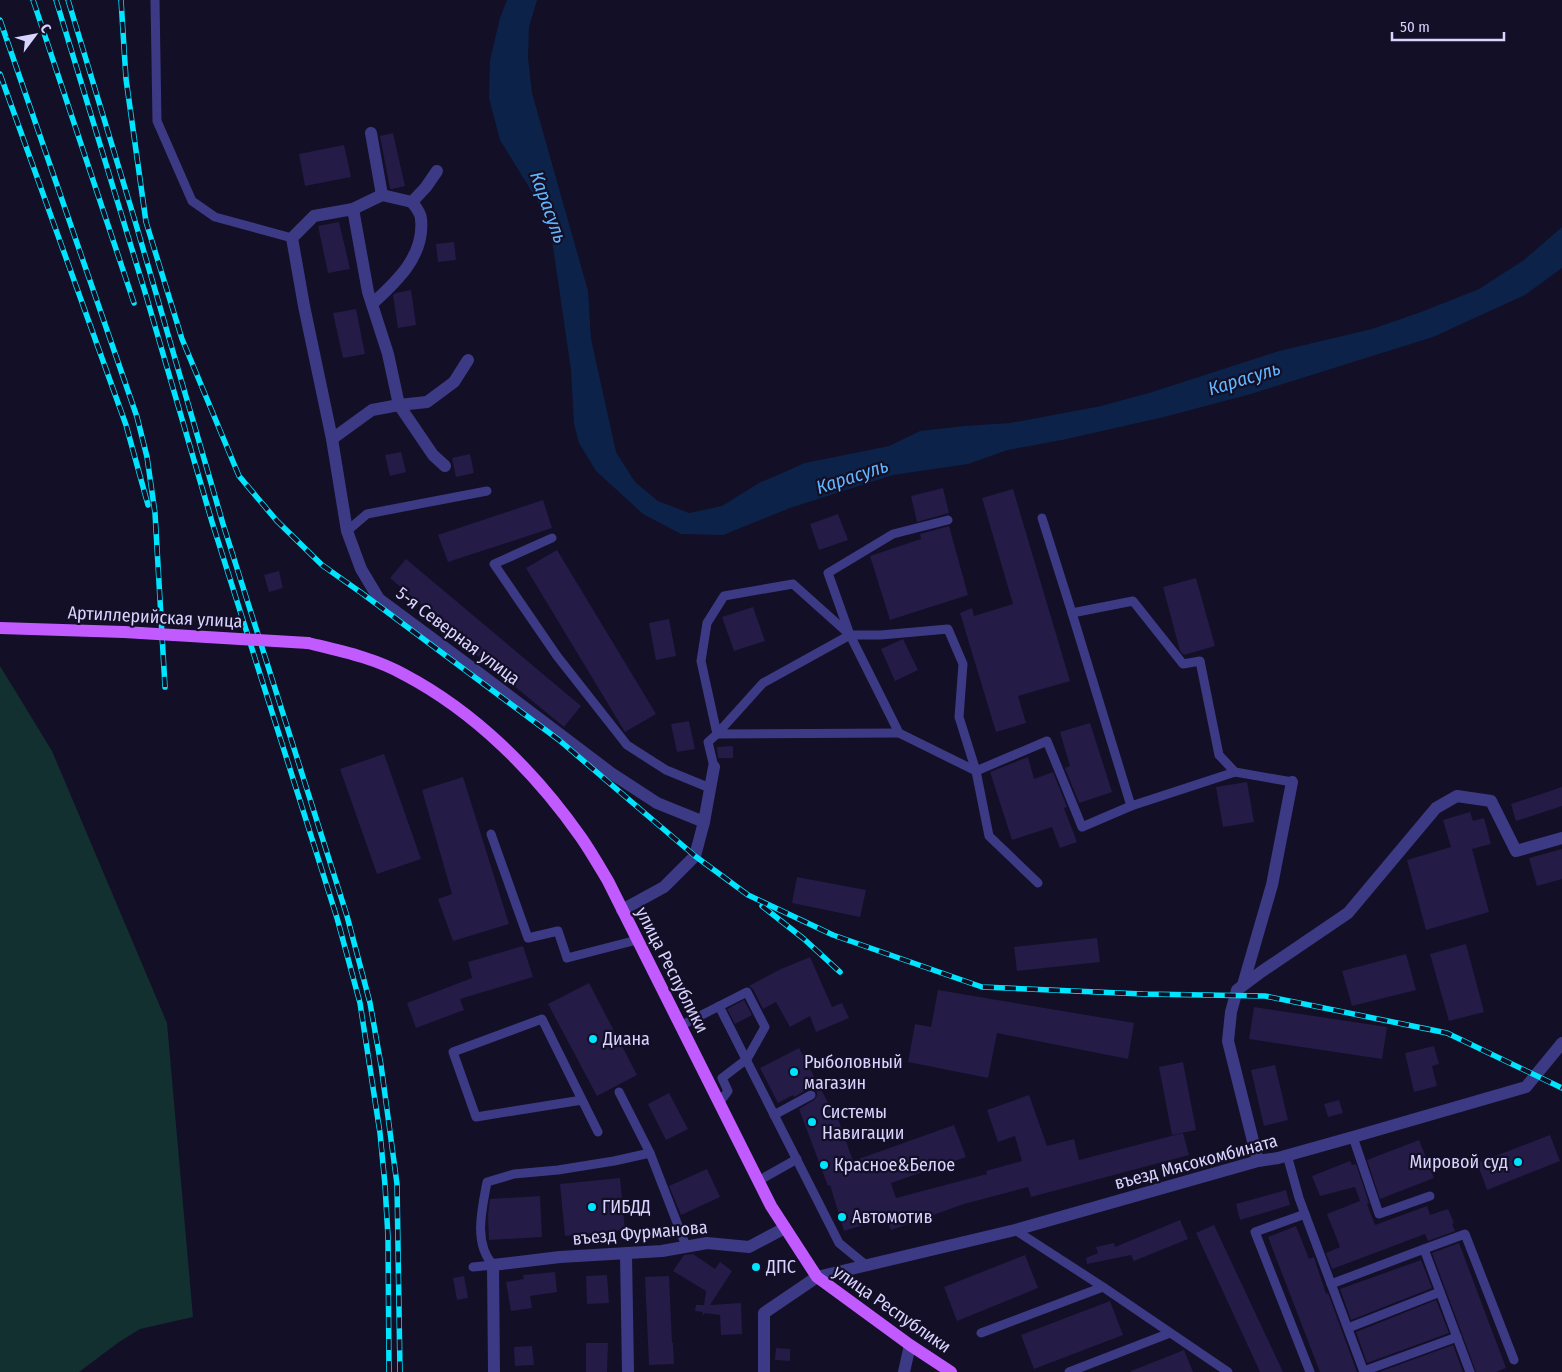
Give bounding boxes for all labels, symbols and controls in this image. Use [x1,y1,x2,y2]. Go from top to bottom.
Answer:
north arrow [10,10,60,60]
scale bar [1392,10,1504,42]
text: 50 m [1400,18,1430,36]
text: С [36,21,55,37]
water label: Карасуль [525,168,572,246]
water label: Карасуль [1205,356,1283,400]
water label: Карасуль [813,454,891,499]
street label: 5-я Северная улица [392,582,525,690]
street label: Артиллерийская улица [67,601,243,633]
street label: улица Республики [631,903,713,1037]
place label: Диана [602,1028,650,1050]
marker: Диана [587,1033,599,1045]
place label: Рыболовный магазин [804,1051,903,1094]
marker: Рыболовный магазин [788,1066,800,1078]
place label: Системы Навигации [822,1101,904,1144]
marker: Системы Навигации [806,1116,818,1128]
street label: въезд Мясокомбината [1112,1130,1280,1194]
place label: Мировой суд [1410,1151,1508,1173]
place label: Красное&Белое [834,1154,955,1176]
marker: Мировой суд [1512,1156,1524,1168]
marker: Красное&Белое [818,1159,830,1171]
place label: ГИБДД [602,1196,651,1218]
marker: ГИБДД [586,1201,598,1213]
place label: Автомотив [852,1206,933,1228]
marker: Автомотив [836,1211,848,1223]
street label: въезд Фурманова [572,1216,709,1250]
place label: ДПС [765,1256,796,1278]
street label: улица Республики [829,1260,955,1358]
marker: ДПС [750,1261,762,1273]

